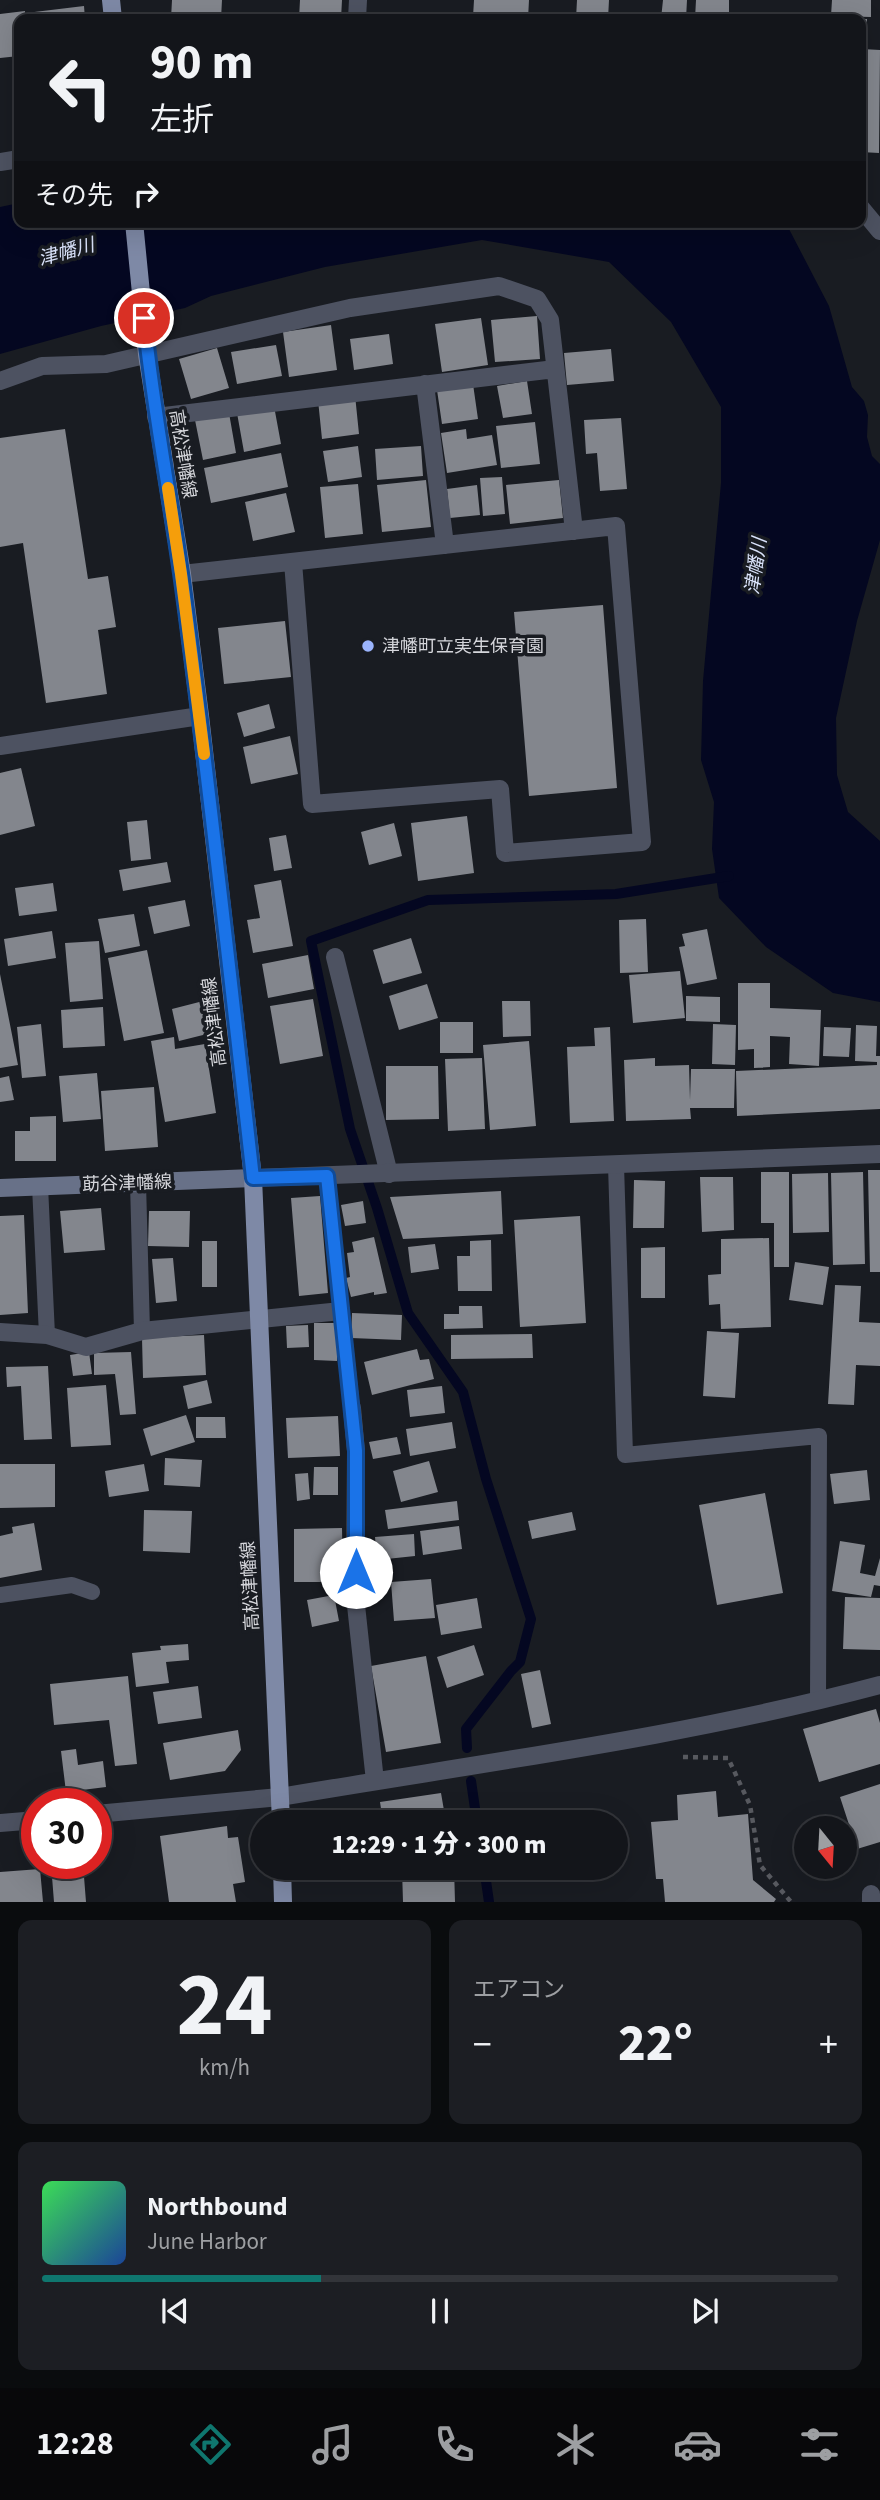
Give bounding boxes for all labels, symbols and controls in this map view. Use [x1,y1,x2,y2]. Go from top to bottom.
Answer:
text: 90 m [150,28,254,98]
icon: left [35,42,126,133]
text: 左折 [150,97,214,143]
icon: right [127,175,165,213]
text: その先 [35,177,113,214]
water label: 津幡川 [35,232,99,273]
pin [114,288,174,348]
icon: arrive [125,299,163,337]
street label: 高松津幡線 [163,408,202,500]
water label: 津幡川 [739,534,774,596]
place label: 津幡町立実生保育園 [382,634,544,659]
marker: 津幡町立実生保育園 [360,638,376,654]
street label: 高松津幡線 [197,976,232,1068]
street label: 莇谷津幡線 [82,1169,172,1198]
position arrow [319,1535,393,1609]
street label: 高松津幡線 [236,1540,265,1632]
speed limit sign: 30 [21,1788,112,1879]
north arrow [794,1816,858,1880]
map controls [794,1816,857,1879]
text: 12:29 · 1 分 · 300 m [332,1826,546,1863]
text: 24 [176,1941,273,2070]
text: エアコン [473,1973,565,2006]
text: 22° [618,2007,693,2081]
text: − [473,2018,492,2072]
text: + [819,2018,838,2072]
text: km/h [199,2051,250,2084]
text: Northbound [147,2188,288,2225]
text: June Harbor [147,2225,267,2258]
icon: previous [156,2292,194,2330]
icon: pause [421,2292,459,2330]
icon: next [686,2292,724,2330]
icon: directions [186,2420,235,2469]
icon: music [308,2420,357,2469]
icon: phone [430,2420,479,2469]
icon: climate [551,2420,600,2469]
icon: car [673,2420,722,2469]
icon: filters [795,2420,844,2469]
text: 12:28 [36,2421,114,2467]

